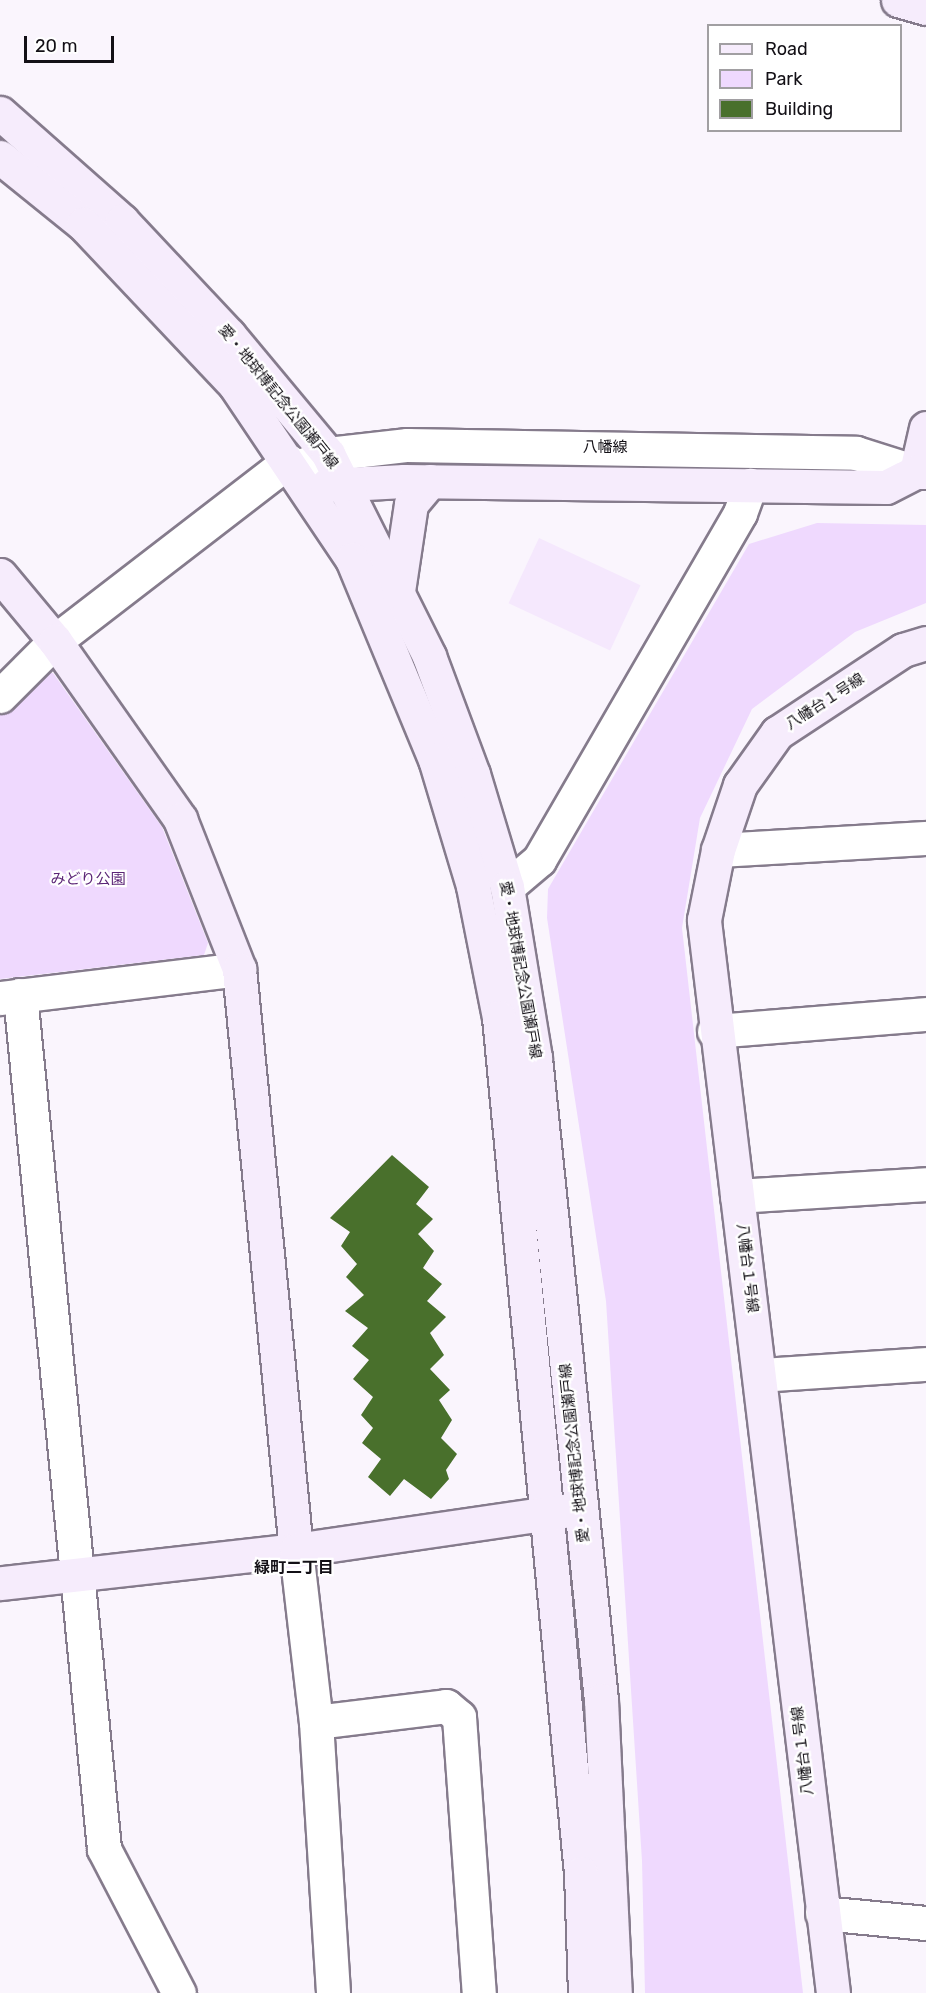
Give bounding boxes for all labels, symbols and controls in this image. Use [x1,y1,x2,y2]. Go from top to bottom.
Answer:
scale bar [27,24,117,62]
legend [707,24,902,132]
text: 20 m [35,35,77,57]
text: Road [765,38,808,60]
text: Park [765,68,802,90]
text: Building [765,98,833,120]
street label: 愛・地球博記念公園瀬戸線 [214,321,342,473]
street label: 八幡線 [583,439,627,457]
street label: 八幡台１号線 [782,670,868,734]
park label: みどり公園 [51,871,125,889]
street label: 愛・地球博記念公園瀬戸線 [496,880,544,1060]
street label: 八幡台１号線 [733,1222,761,1314]
street label: 愛・地球博記念公園瀬戸線 [557,1363,593,1543]
district label: 緑町二丁目 [254,1558,334,1578]
street label: 八幡台１号線 [789,1705,817,1797]

